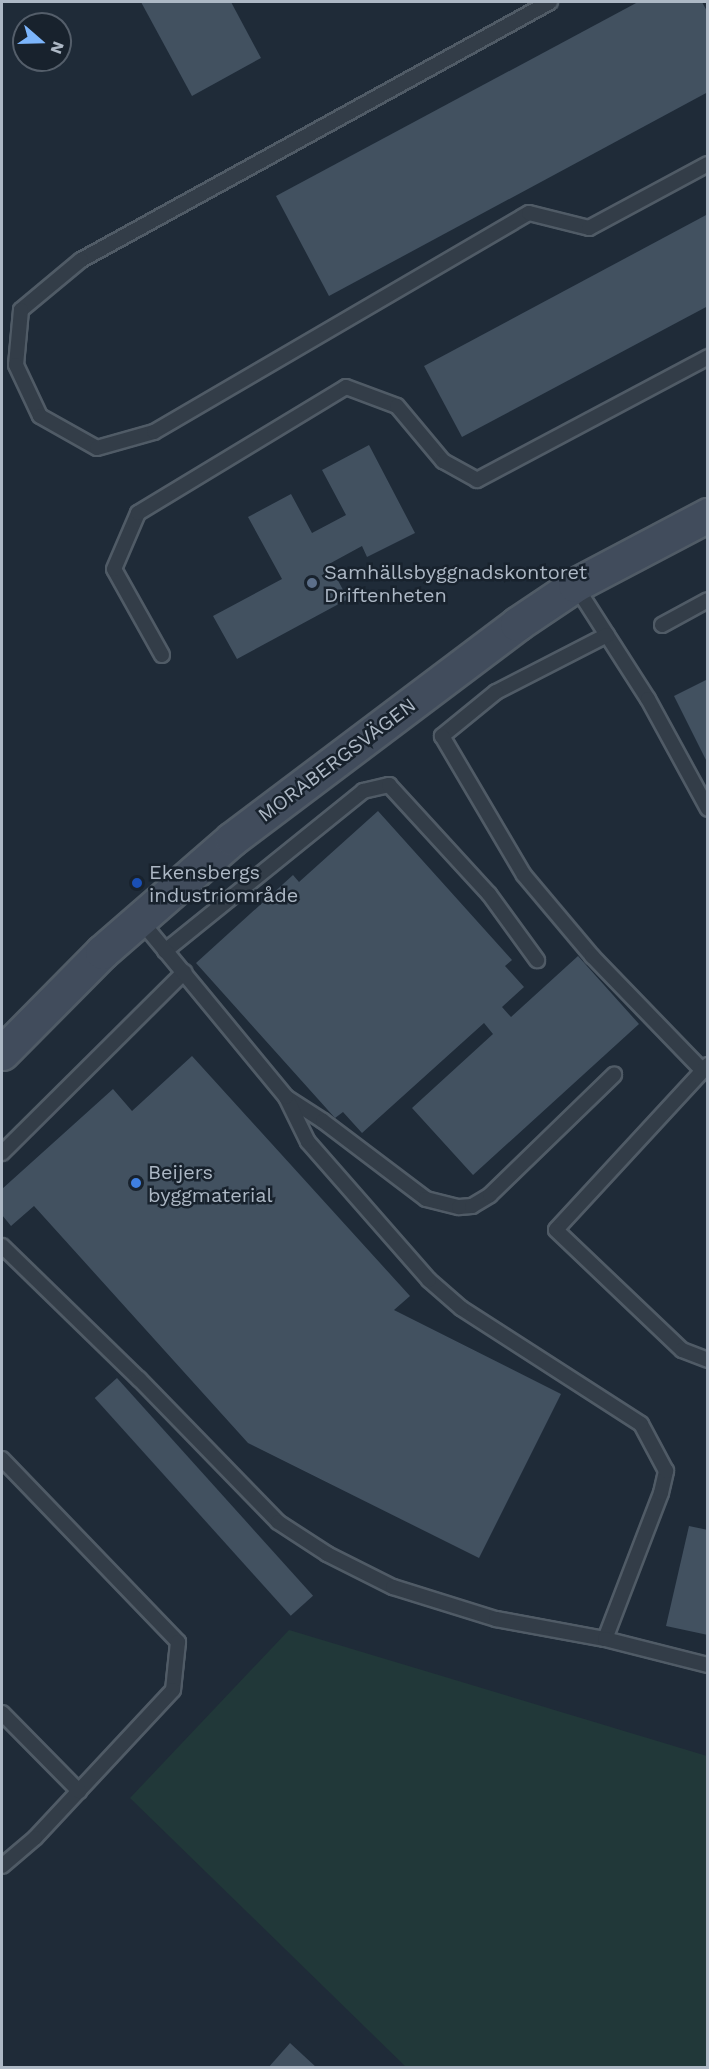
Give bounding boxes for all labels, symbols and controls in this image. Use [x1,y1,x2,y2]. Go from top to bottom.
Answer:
north arrow [12,12,72,72]
text: N [47,39,68,56]
place label: Samhällsbyggnadskontoret Driftenheten [324,560,587,607]
marker: Samhällsbyggnadskontoret Driftenheten [305,576,319,590]
street label: MORABERGSVÄGEN [253,693,421,827]
place label: Ekensbergs industriområde [149,860,298,907]
marker: Ekensbergs industriområde [130,876,144,890]
place label: Beijers byggmaterial [148,1160,273,1207]
marker: Beijers byggmaterial [129,1176,143,1190]

